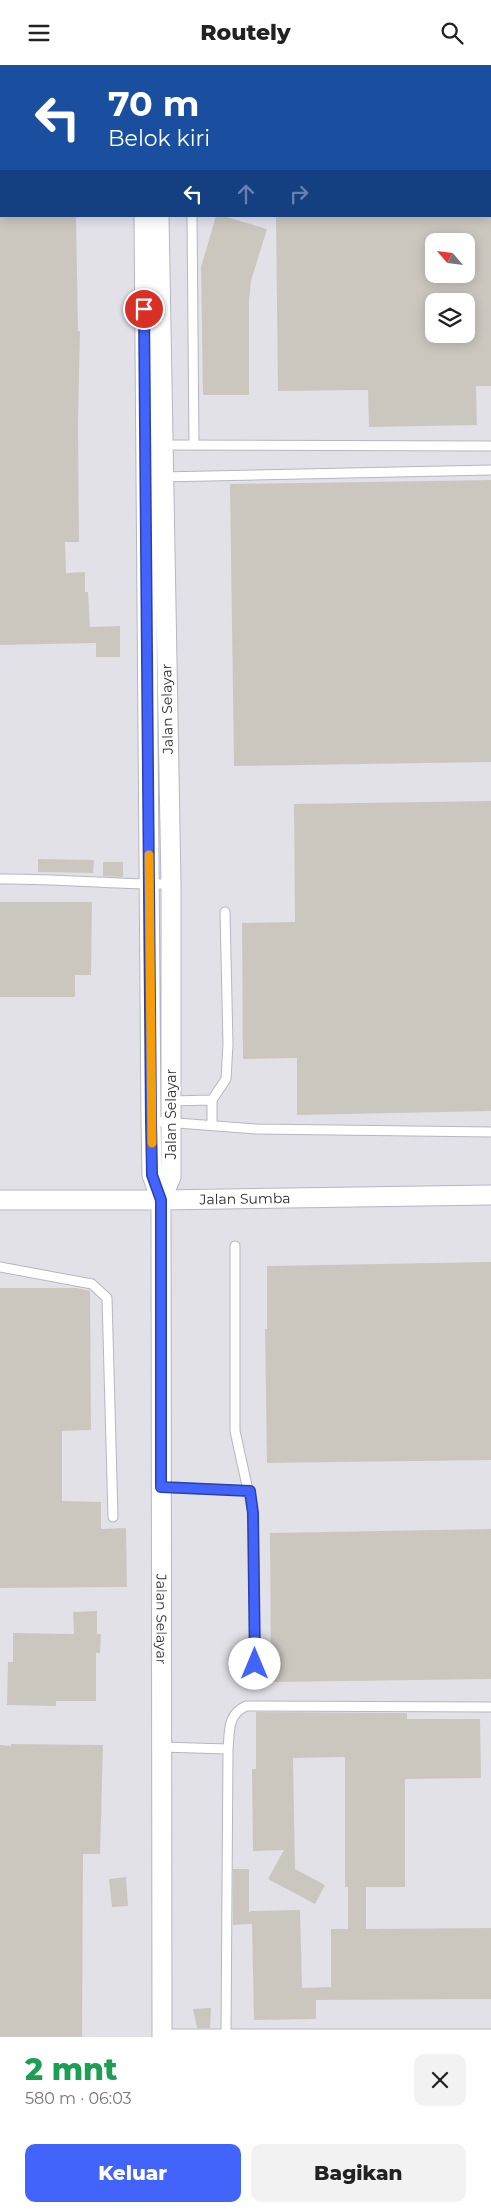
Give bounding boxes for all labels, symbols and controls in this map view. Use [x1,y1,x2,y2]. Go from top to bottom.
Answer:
icon: menu [25,19,53,47]
text: Routely [200,19,291,46]
icon: search [438,19,466,47]
text: 70 m [108,82,199,125]
icon: left [25,85,90,150]
text: Belok kiri [108,125,210,152]
icon: left [179,180,207,208]
icon: ahead [232,180,260,208]
icon: right [285,180,313,208]
north arrow [425,233,475,283]
map controls [425,233,475,343]
pin [123,288,165,330]
button: layers [425,293,475,343]
icon: arrive [130,295,158,323]
street label: Jalan Selayar [157,663,177,755]
street label: Jalan Selayar [162,1068,180,1160]
street label: Jalan Sumba [198,1189,291,1208]
street label: Jalan Selayar [152,1573,171,1665]
position arrow [228,1637,280,1689]
text: 2 mnt [25,2051,117,2088]
button: close [414,2054,466,2106]
text: 580 m · 06:03 [25,2089,132,2108]
button: Keluar [25,2144,241,2202]
button: Bagikan [251,2144,466,2202]

